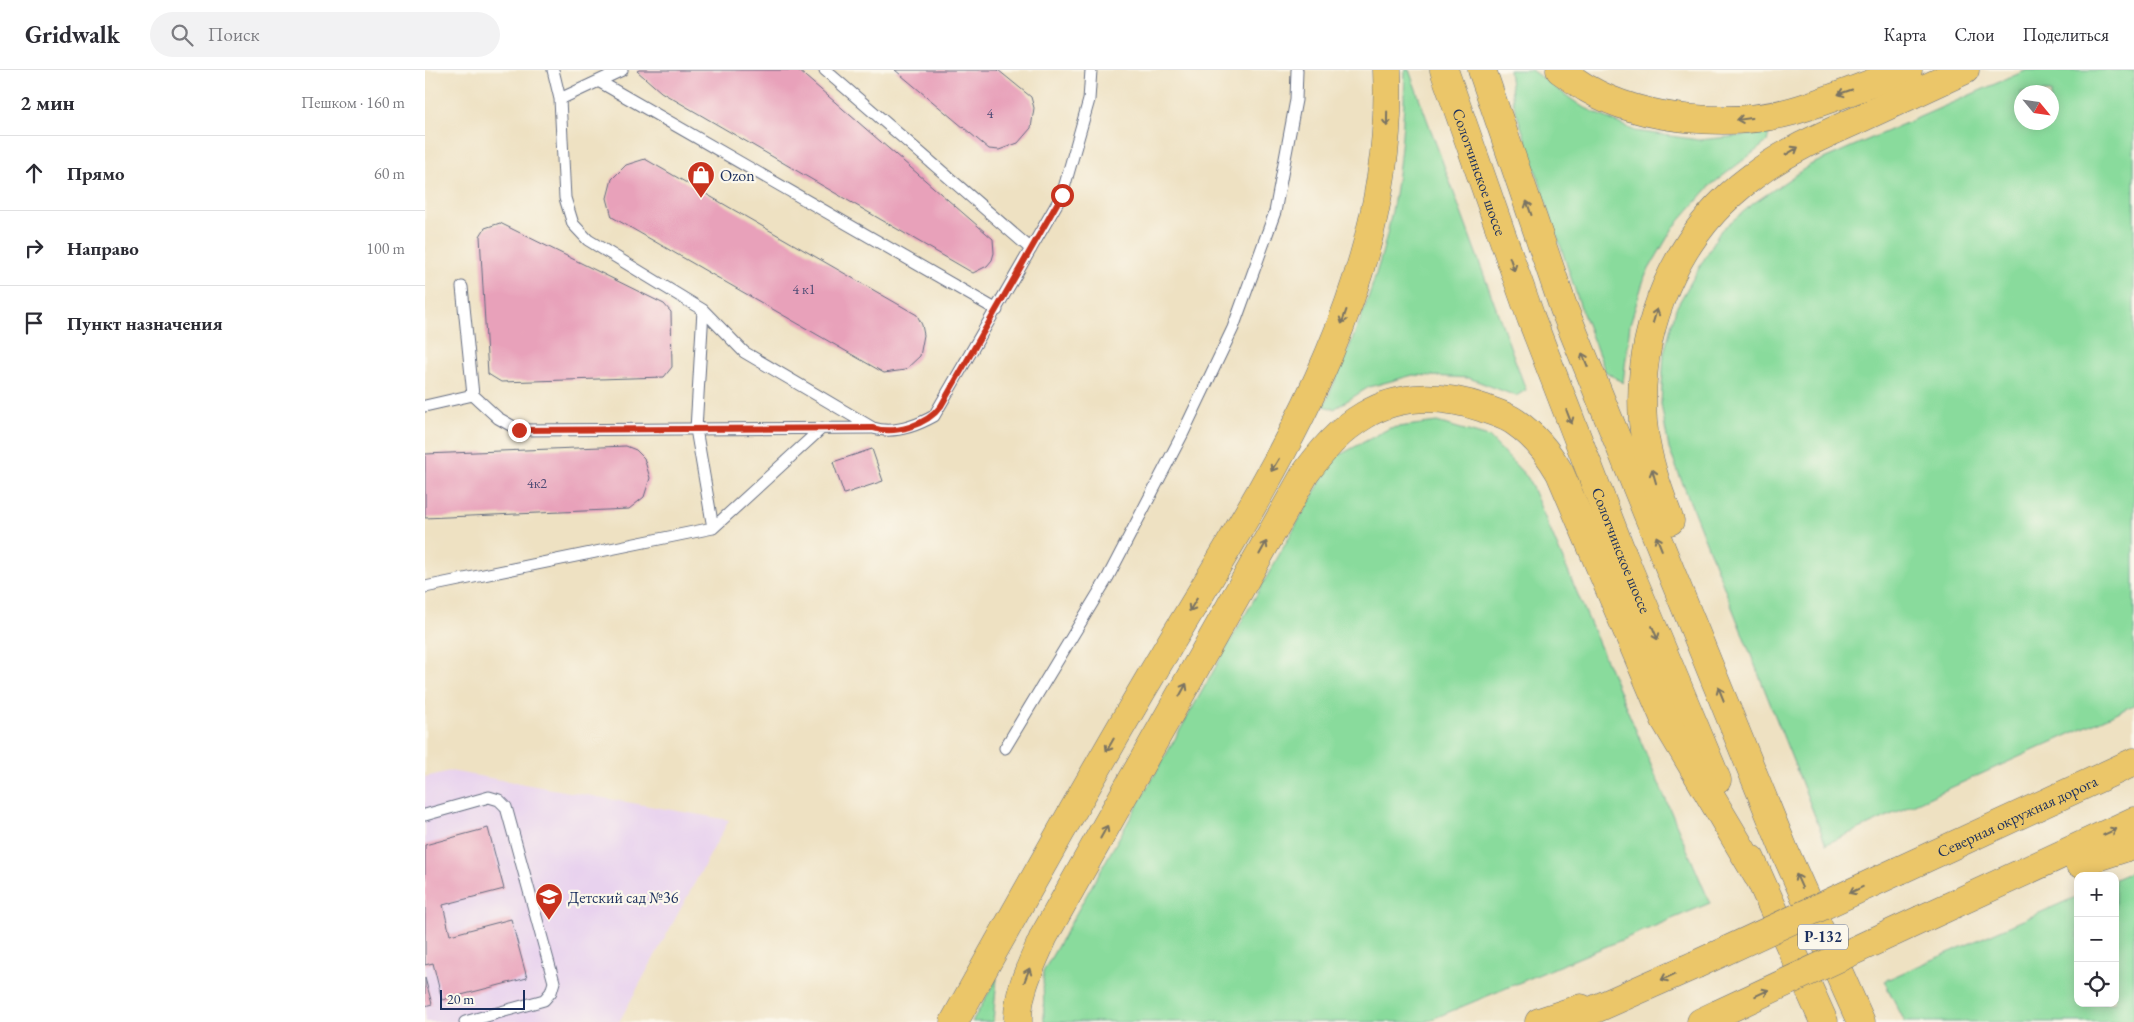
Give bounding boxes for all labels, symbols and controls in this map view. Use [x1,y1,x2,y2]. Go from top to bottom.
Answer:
search box [150,12,500,57]
text: Gridwalk [25,19,120,50]
icon: search [168,21,196,49]
text: Поиск [208,22,260,47]
text: Карта [1884,23,1927,46]
text: Слои [1955,23,1994,46]
text: Поделиться [2022,23,2109,46]
north arrow [2014,85,2059,130]
one-way arrow [1838,88,1853,97]
text: 2 мин [20,89,75,116]
text: Пешком · 160 m [301,92,405,113]
house number: 4 [987,104,994,122]
street label: Солотчинское шоссе [1447,106,1511,239]
one-way arrow [1382,110,1391,126]
one-way arrow [1736,114,1752,124]
one-way arrow [1785,145,1799,156]
icon: ahead [20,159,48,187]
shop icon: Ozon [686,160,716,199]
text: Прямо [67,161,125,186]
text: 60 m [374,163,405,184]
place label: Ozon [720,165,755,186]
route start [1051,184,1074,207]
one-way arrow [1524,200,1534,216]
icon: right [20,234,48,262]
text: Направо [67,236,139,261]
text: 100 m [366,238,405,259]
one-way arrow [1508,256,1518,272]
house number: 4 к1 [793,280,815,298]
icon: arrive [20,309,48,337]
one-way arrow [1339,309,1348,325]
one-way arrow [1651,309,1661,325]
text: Пункт назначения [67,311,223,336]
one-way arrow [1580,353,1589,368]
one-way arrow [1566,409,1575,424]
route end [508,419,531,442]
one-way arrow [1270,457,1280,471]
one-way arrow [1649,469,1658,485]
house number: 4к2 [527,474,547,492]
street label: Солотчинское шоссе [1587,484,1656,616]
one-way arrow [1654,536,1664,551]
one-way arrow [1258,541,1268,556]
one-way arrow [1187,597,1197,611]
one-way arrow [1651,625,1661,640]
one-way arrow [1179,683,1189,698]
one-way arrow [1715,686,1724,701]
one-way arrow [1105,737,1115,752]
street label: Северная окружная дорога [1934,770,2101,862]
one-way arrow [1099,825,1109,839]
one-way arrow [2102,827,2117,837]
map controls [2074,872,2119,1007]
button: + [2074,872,2119,917]
one-way arrow [1793,874,1803,889]
school or university icon: Детский сад №36 [534,882,564,921]
one-way arrow [1848,885,1863,895]
place label: Детский сад №36 [568,887,679,908]
button: − [2074,917,2119,962]
road number: Р-132 [1798,924,1848,950]
button: locate [2074,962,2119,1007]
one-way arrow [1023,968,1032,983]
one-way arrow [1661,972,1676,982]
scale bar [440,987,525,1010]
one-way arrow [1754,988,1769,998]
text: 20 m [447,990,474,1008]

